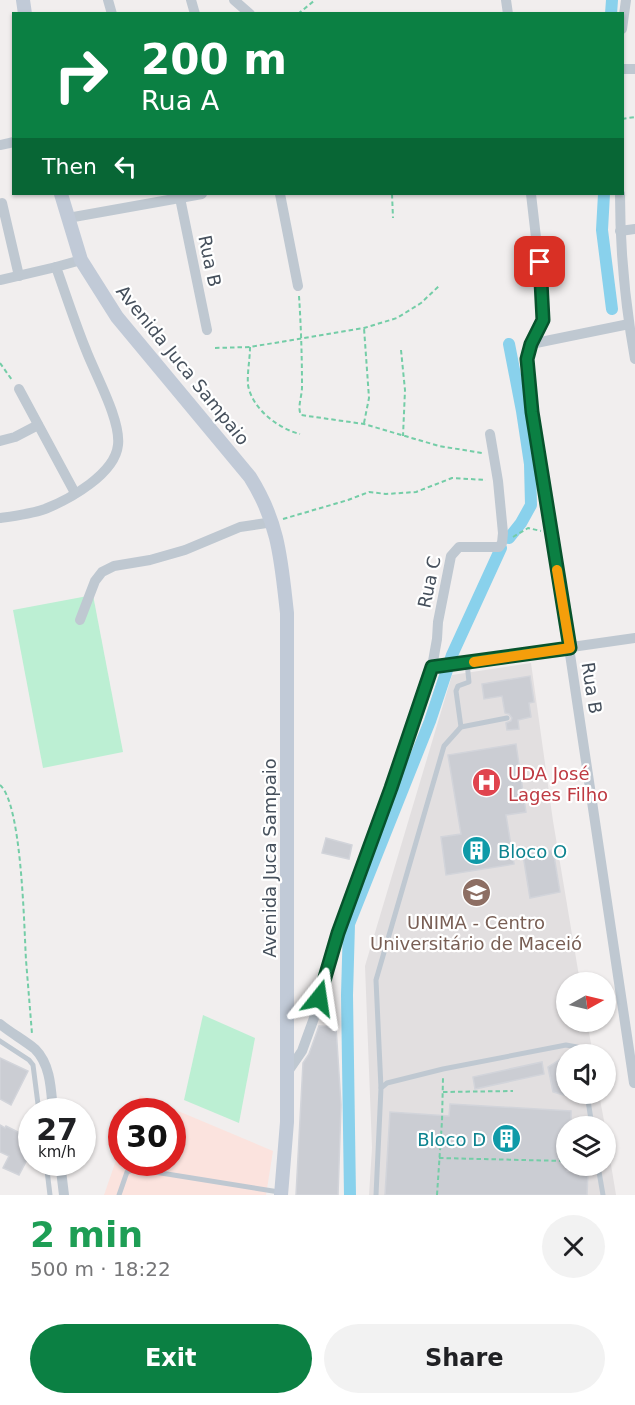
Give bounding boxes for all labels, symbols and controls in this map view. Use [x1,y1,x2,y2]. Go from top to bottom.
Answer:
text: 200 m [141,35,287,84]
icon: right [42,36,120,114]
text: Rua A [141,85,219,116]
icon: left [109,150,142,183]
text: Then [42,154,97,179]
street label: Rua B [194,233,226,289]
pin [514,236,565,287]
icon: arrive [523,245,556,278]
street label: Avenida Juca Sampaio [112,281,254,449]
street label: Rua C [413,554,445,610]
street label: Rua B [578,661,606,715]
street label: Avenida Juca Sampaio [259,758,280,958]
place label: UDA José Lages Filho [508,763,608,805]
hospital icon: UDA José Lages Filho [471,767,503,799]
building icon: Bloco O [461,835,493,867]
place label: Bloco O [498,841,567,862]
school or university icon: UNIMA - Centro Universitário de Maceió [460,877,492,909]
place label: UNIMA - Centro Universitário de Maceió [370,912,582,954]
position arrow [287,966,351,1030]
north arrow [556,972,616,1032]
map controls [556,972,616,1176]
button: sound [556,1044,616,1104]
speed limit sign: 30 [108,1098,186,1176]
text: 27 [36,1112,78,1147]
button: layers [556,1116,616,1176]
building icon: Bloco D [491,1123,523,1155]
place label: Bloco D [417,1129,486,1150]
text: km/h [38,1143,76,1161]
text: 2 min [30,1214,143,1255]
button: close [542,1215,605,1278]
text: 500 m · 18:22 [30,1257,171,1281]
button: Exit [30,1324,312,1393]
button: Share [324,1324,605,1393]

